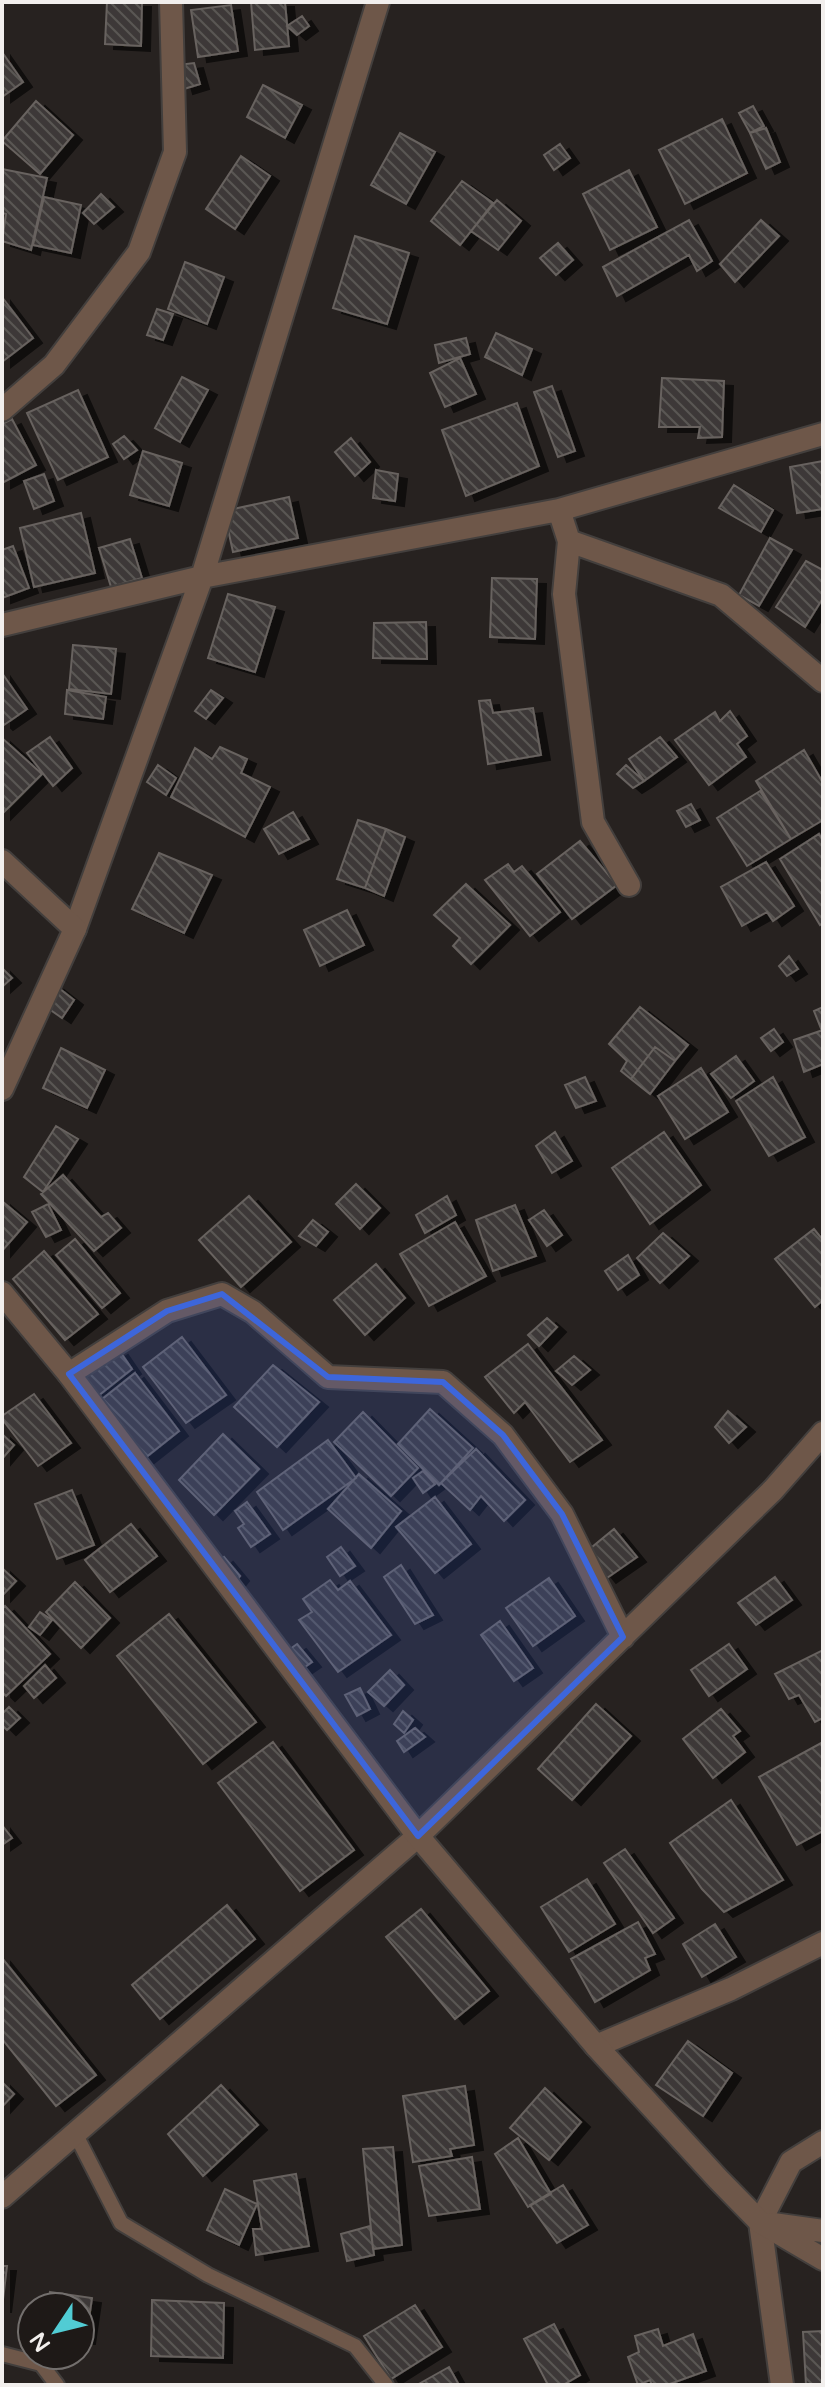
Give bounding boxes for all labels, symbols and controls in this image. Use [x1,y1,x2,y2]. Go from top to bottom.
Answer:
north arrow [16,2291,96,2371]
text: N [25,2327,56,2357]

